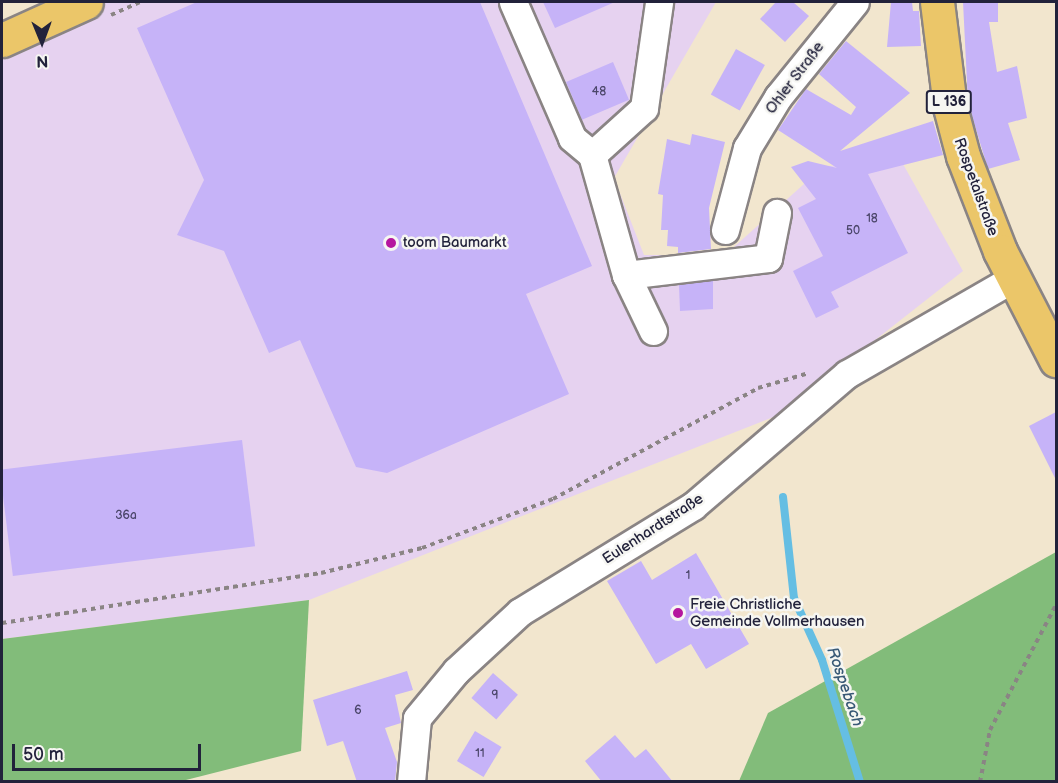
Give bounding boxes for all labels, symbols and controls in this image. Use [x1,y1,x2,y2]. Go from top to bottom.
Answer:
north arrow [12,12,72,72]
street label: Ohler Straße [762,38,828,118]
text: N [36,51,49,70]
house number: 48 [592,85,606,99]
road number: L 136 [925,91,973,113]
street label: Rospetalstraße [950,135,1002,239]
house number: 18 [866,212,878,226]
house number: 50 [846,224,860,238]
place label: toom Baumarkt [403,234,506,252]
marker: toom Baumarkt [384,236,398,250]
street label: Eulenhardtstraße [599,490,707,568]
house number: 36a [115,509,137,523]
house number: 1 [686,569,690,583]
place label: Freie Christliche Gemeinde Vollmerhausen [690,595,865,630]
marker: Freie Christliche Gemeinde Vollmerhausen [671,606,685,620]
water label: Rospebach [822,645,866,729]
house number: 9 [492,689,498,703]
house number: 6 [354,704,362,718]
scale bar [15,732,204,770]
text: 50 m [23,744,64,765]
house number: 11 [475,747,485,761]

